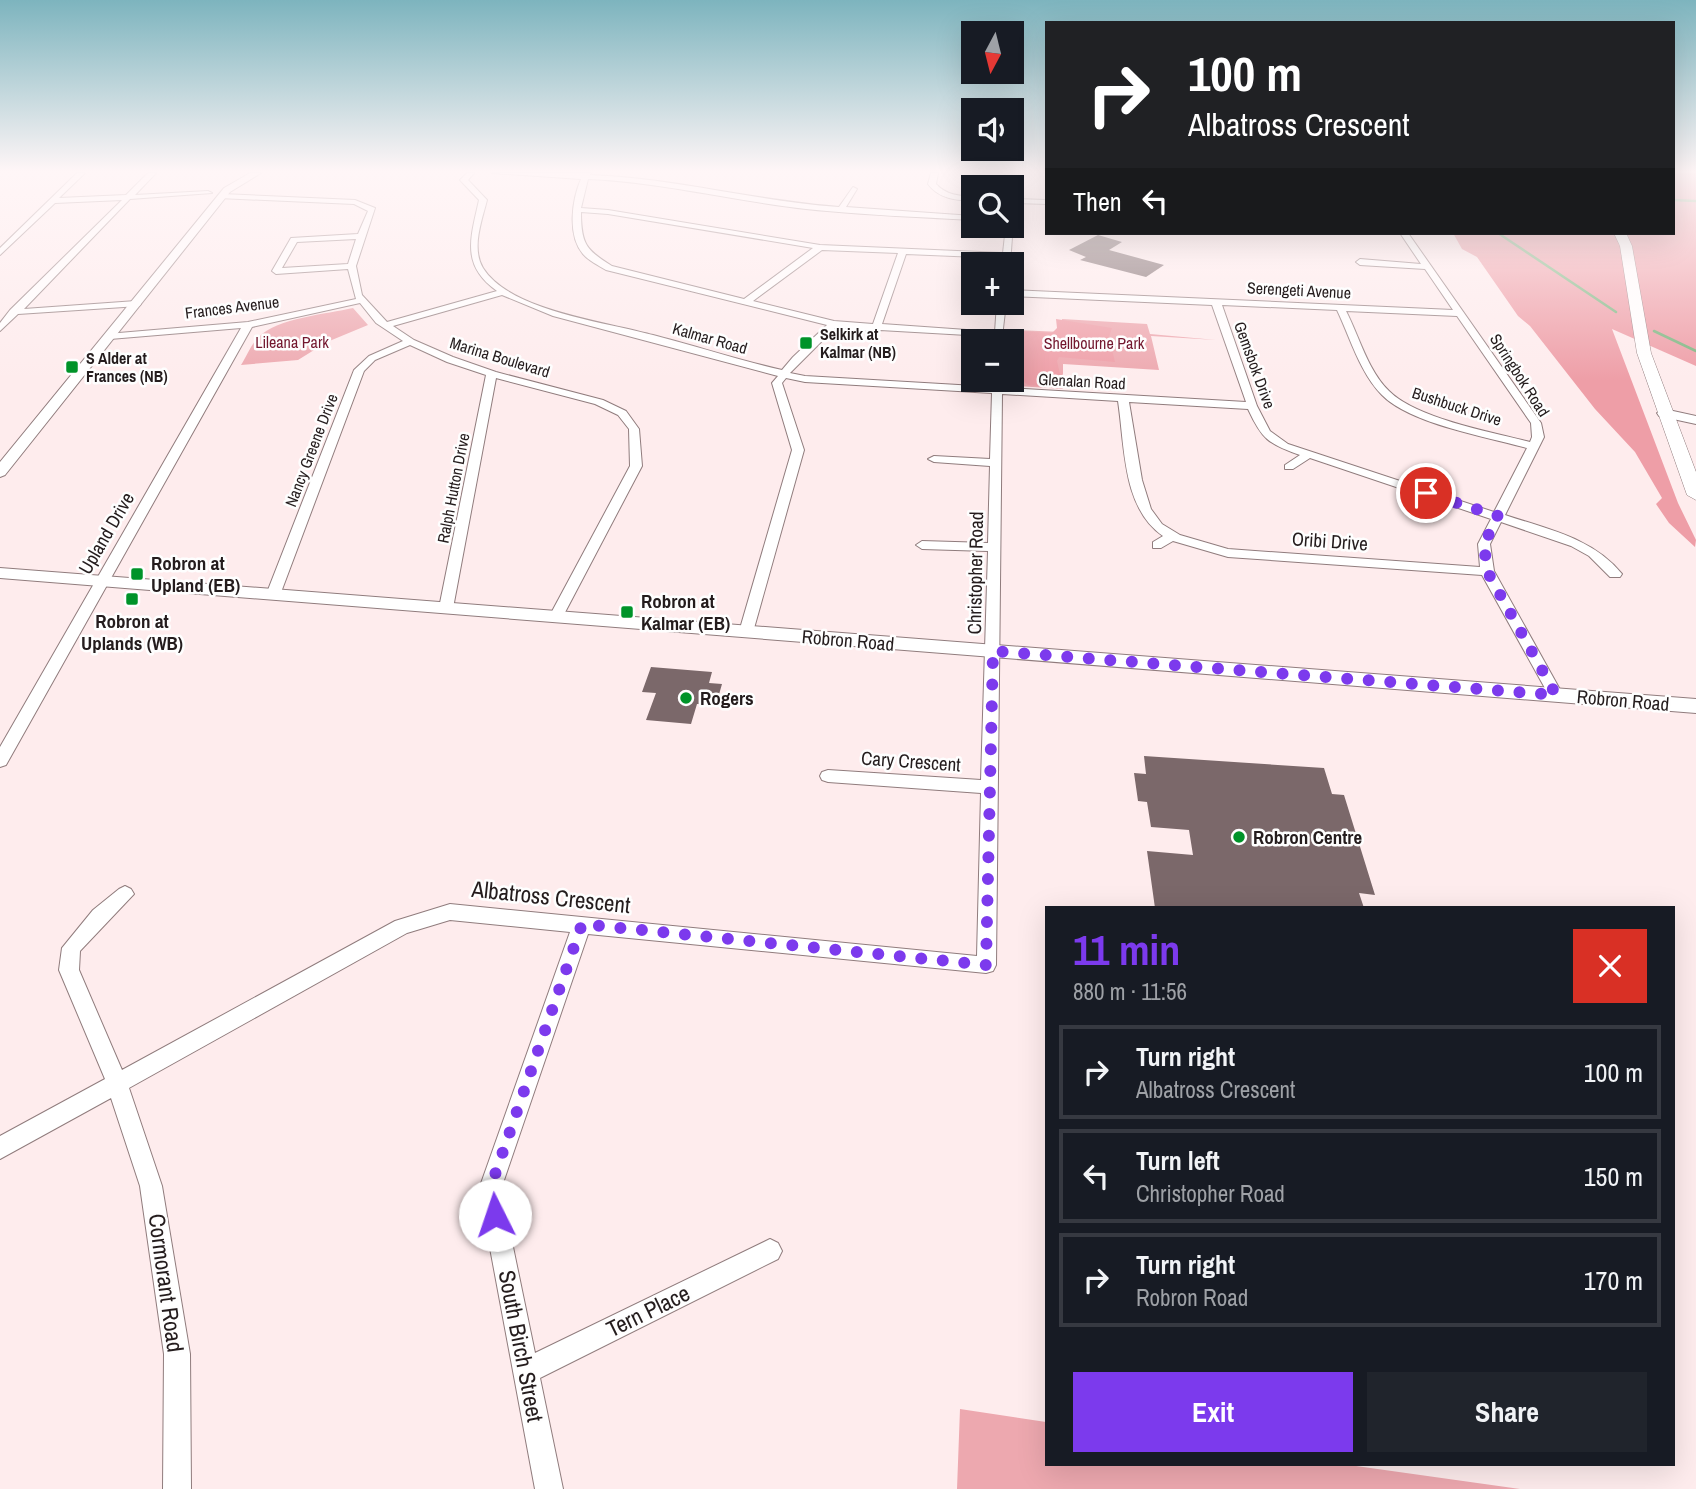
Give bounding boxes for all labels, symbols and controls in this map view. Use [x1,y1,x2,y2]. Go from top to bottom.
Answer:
north arrow [961,21,1024,84]
map controls [961,21,1024,392]
text: 100 m [1188,40,1302,106]
icon: right [1073,49,1164,140]
button: sound [961,98,1024,161]
text: Albatross Crescent [1188,103,1410,146]
button: search [961,175,1024,238]
icon: left [1136,182,1174,220]
text: Then [1073,184,1122,219]
button: + [961,252,1024,315]
street label: Serengeti Avenue [1246,276,1352,304]
street label: Frances Avenue [184,290,280,324]
street label: Kalmar Road [670,317,750,359]
street label: Gemsbok Drive [1229,318,1281,412]
place label: Selkirk at Kalmar (NB) [820,323,896,363]
button: − [961,329,1024,392]
street label: Springbok Road [1485,329,1555,421]
park label: Lileana Park [255,331,329,353]
street label: Marina Boulevard [447,331,553,383]
park label: Shellbourne Park [1044,332,1145,354]
marker: Selkirk at Kalmar (NB) [798,335,814,351]
place label: S Alder at Frances (NB) [86,347,168,387]
marker: S Alder at Frances (NB) [64,359,80,375]
street label: Glenalan Road [1038,368,1126,394]
street label: Bushbuck Drive [1410,381,1504,431]
street label: Nancy Greene Drive [279,390,343,510]
street label: Ralph Hutton Drive [432,431,474,545]
pin [1396,463,1456,523]
icon: arrive [1407,474,1445,512]
street label: Upland Drive [72,487,140,579]
street label: Christopher Road [961,511,989,635]
street label: Oribi Drive [1291,525,1369,557]
place label: Robron at Upland (EB) [151,550,240,598]
marker: Robron at Upland (EB) [129,566,145,582]
place label: Robron at Kalmar (EB) [641,588,730,636]
marker: Robron at Uplands (WB) [124,591,140,607]
marker: Robron at Kalmar (EB) [619,604,635,620]
place label: Robron at Uplands (WB) [81,608,183,656]
street label: Robron Road [801,623,895,657]
street label: Robron Road [1576,683,1670,717]
place label: Rogers [700,685,754,711]
marker: Rogers [678,690,694,706]
street label: Cary Crescent [860,745,962,777]
place label: Robron Centre [1253,824,1362,850]
marker: Robron Centre [1231,829,1247,845]
street label: Albatross Crescent [469,873,632,920]
text: 11 min [1073,922,1180,978]
button: close [1573,929,1647,1003]
text: 880 m · 11:56 [1073,976,1187,1007]
text: Turn right [1136,1039,1235,1074]
icon: right [1077,1053,1115,1091]
text: 100 m [1584,1055,1643,1090]
text: Albatross Crescent [1136,1074,1295,1105]
text: Turn left [1136,1143,1220,1178]
icon: left [1077,1157,1115,1195]
text: 150 m [1584,1159,1643,1194]
position arrow [458,1178,532,1252]
text: Christopher Road [1136,1178,1285,1209]
street label: Cormorant Road [141,1212,192,1354]
text: Turn right [1136,1247,1235,1282]
icon: right [1077,1261,1115,1299]
text: 170 m [1584,1263,1643,1298]
street label: South Birch Street [492,1267,551,1425]
street label: Tern Place [601,1277,695,1344]
text: Robron Road [1136,1282,1248,1313]
button: Exit [1073,1372,1353,1452]
button: Share [1367,1372,1647,1452]

